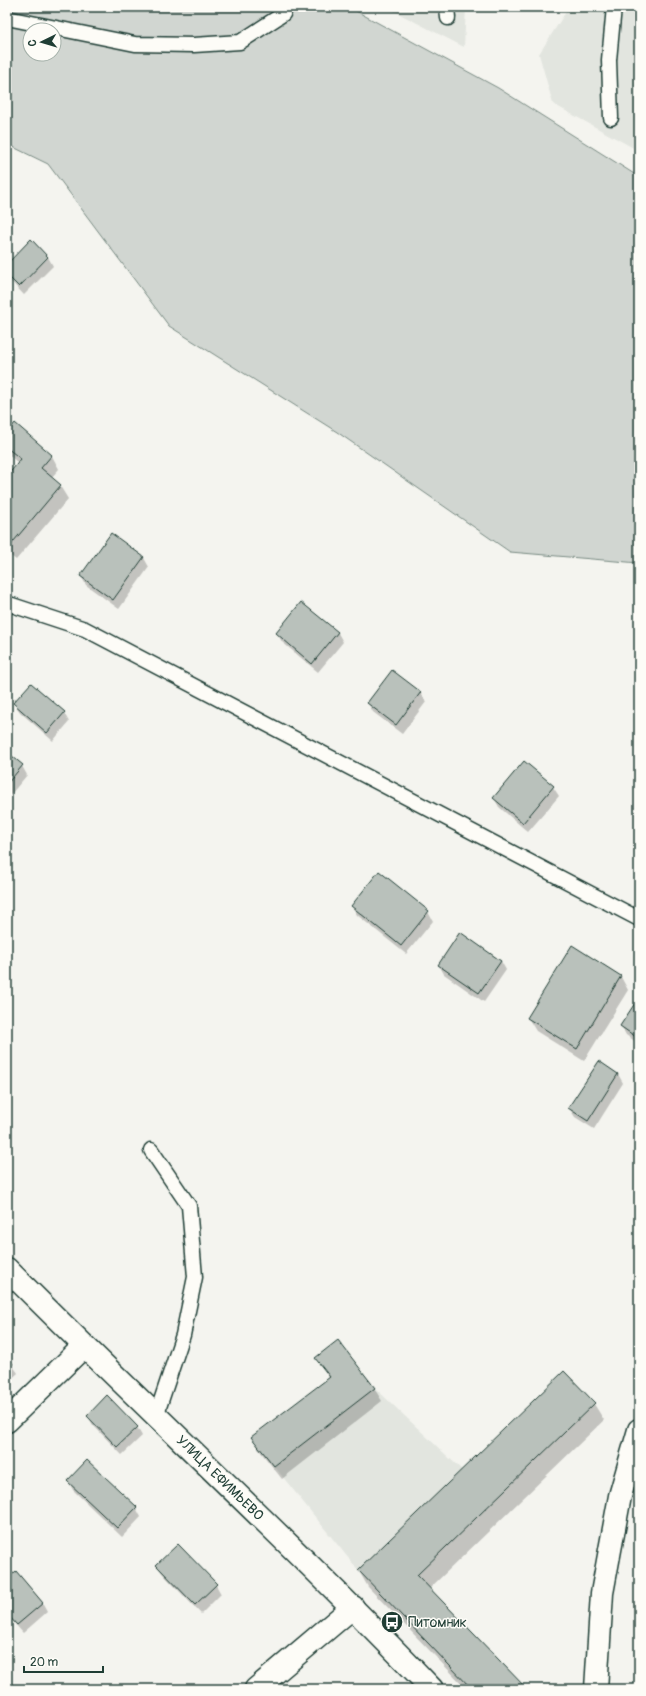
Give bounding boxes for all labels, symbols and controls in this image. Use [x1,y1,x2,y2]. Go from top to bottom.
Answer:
north arrow [22,22,62,62]
text: С [26,39,39,47]
street label: УЛИЦА ЕФИМЬЕВО [173,1432,267,1524]
bus stop icon: Питомник [379,1609,405,1635]
place label: Питомник [408,1614,467,1631]
scale bar [24,1648,103,1674]
text: 20 m [30,1655,59,1670]

